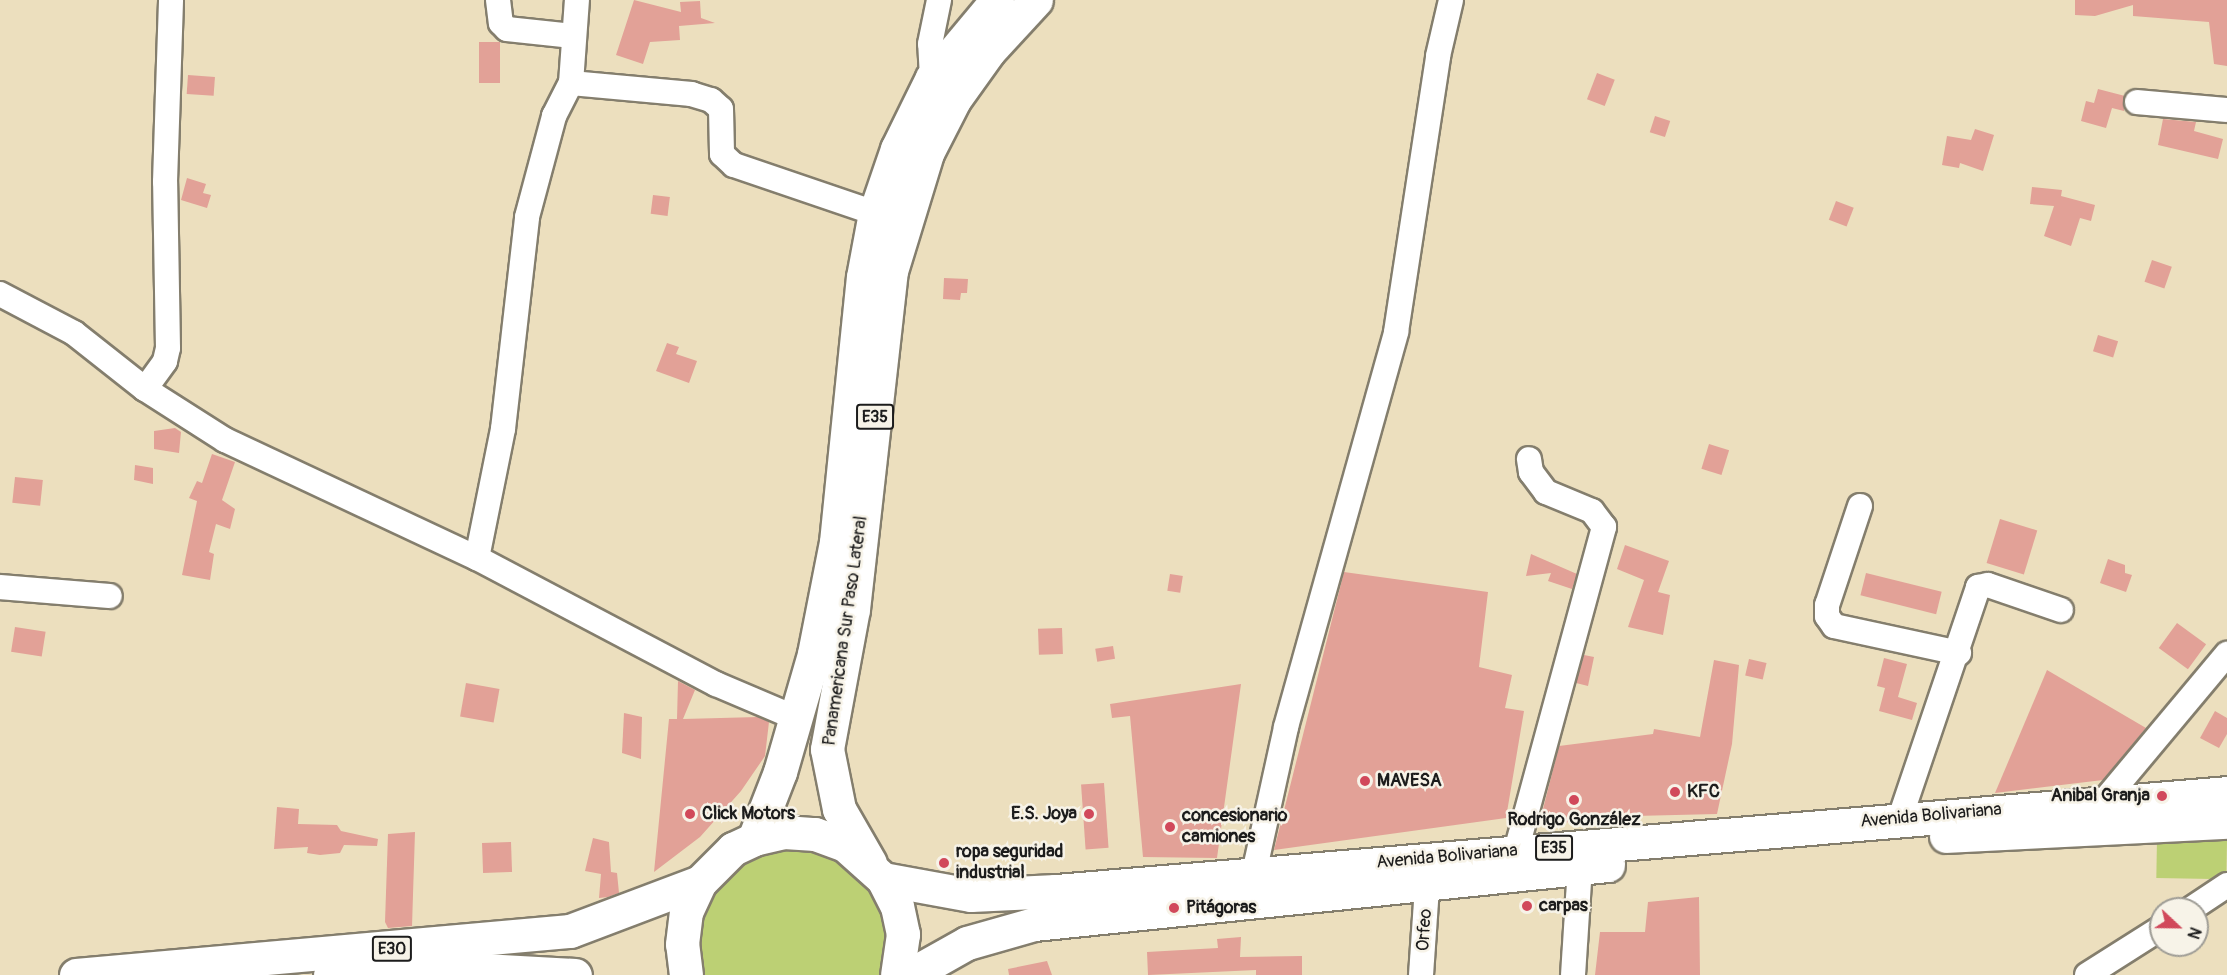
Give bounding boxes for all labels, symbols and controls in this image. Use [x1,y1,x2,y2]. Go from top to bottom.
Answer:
road number: E35 [856,404,894,430]
street label: Panamericana Sur Paso Lateral [819,515,873,747]
place label: MAVESA [1377,770,1442,792]
marker: MAVESA [1358,774,1372,788]
place label: KFC [1687,781,1720,803]
marker: KFC [1668,785,1682,799]
place label: Anibal Granja [2051,785,2150,807]
marker: Anibal Granja [2155,789,2169,803]
marker: Rodrigo González [1567,793,1581,807]
street label: Avenida Bolivariana [1859,799,2003,833]
place label: Click Motors [702,803,795,825]
place label: E.S. Joya [1011,803,1077,825]
place label: concesionario camiones [1182,806,1287,848]
marker: Click Motors [683,807,697,821]
marker: E.S. Joya [1082,807,1096,821]
place label: Rodrigo González [1507,809,1641,831]
marker: concesionario camiones [1163,820,1177,834]
road number: E35 [1534,835,1574,861]
street label: Avenida Bolivariana [1375,840,1519,874]
place label: ropa seguridad industrial [956,842,1063,884]
marker: ropa seguridad industrial [937,856,951,870]
place label: carpas [1539,895,1588,917]
place label: Pitágoras [1186,897,1256,919]
north arrow [2149,897,2209,957]
marker: carpas [1520,899,1534,913]
marker: Pitágoras [1167,901,1181,915]
street label: Orfeo [1413,908,1437,952]
text: N [2183,924,2205,942]
road number: E30 [371,936,413,962]

